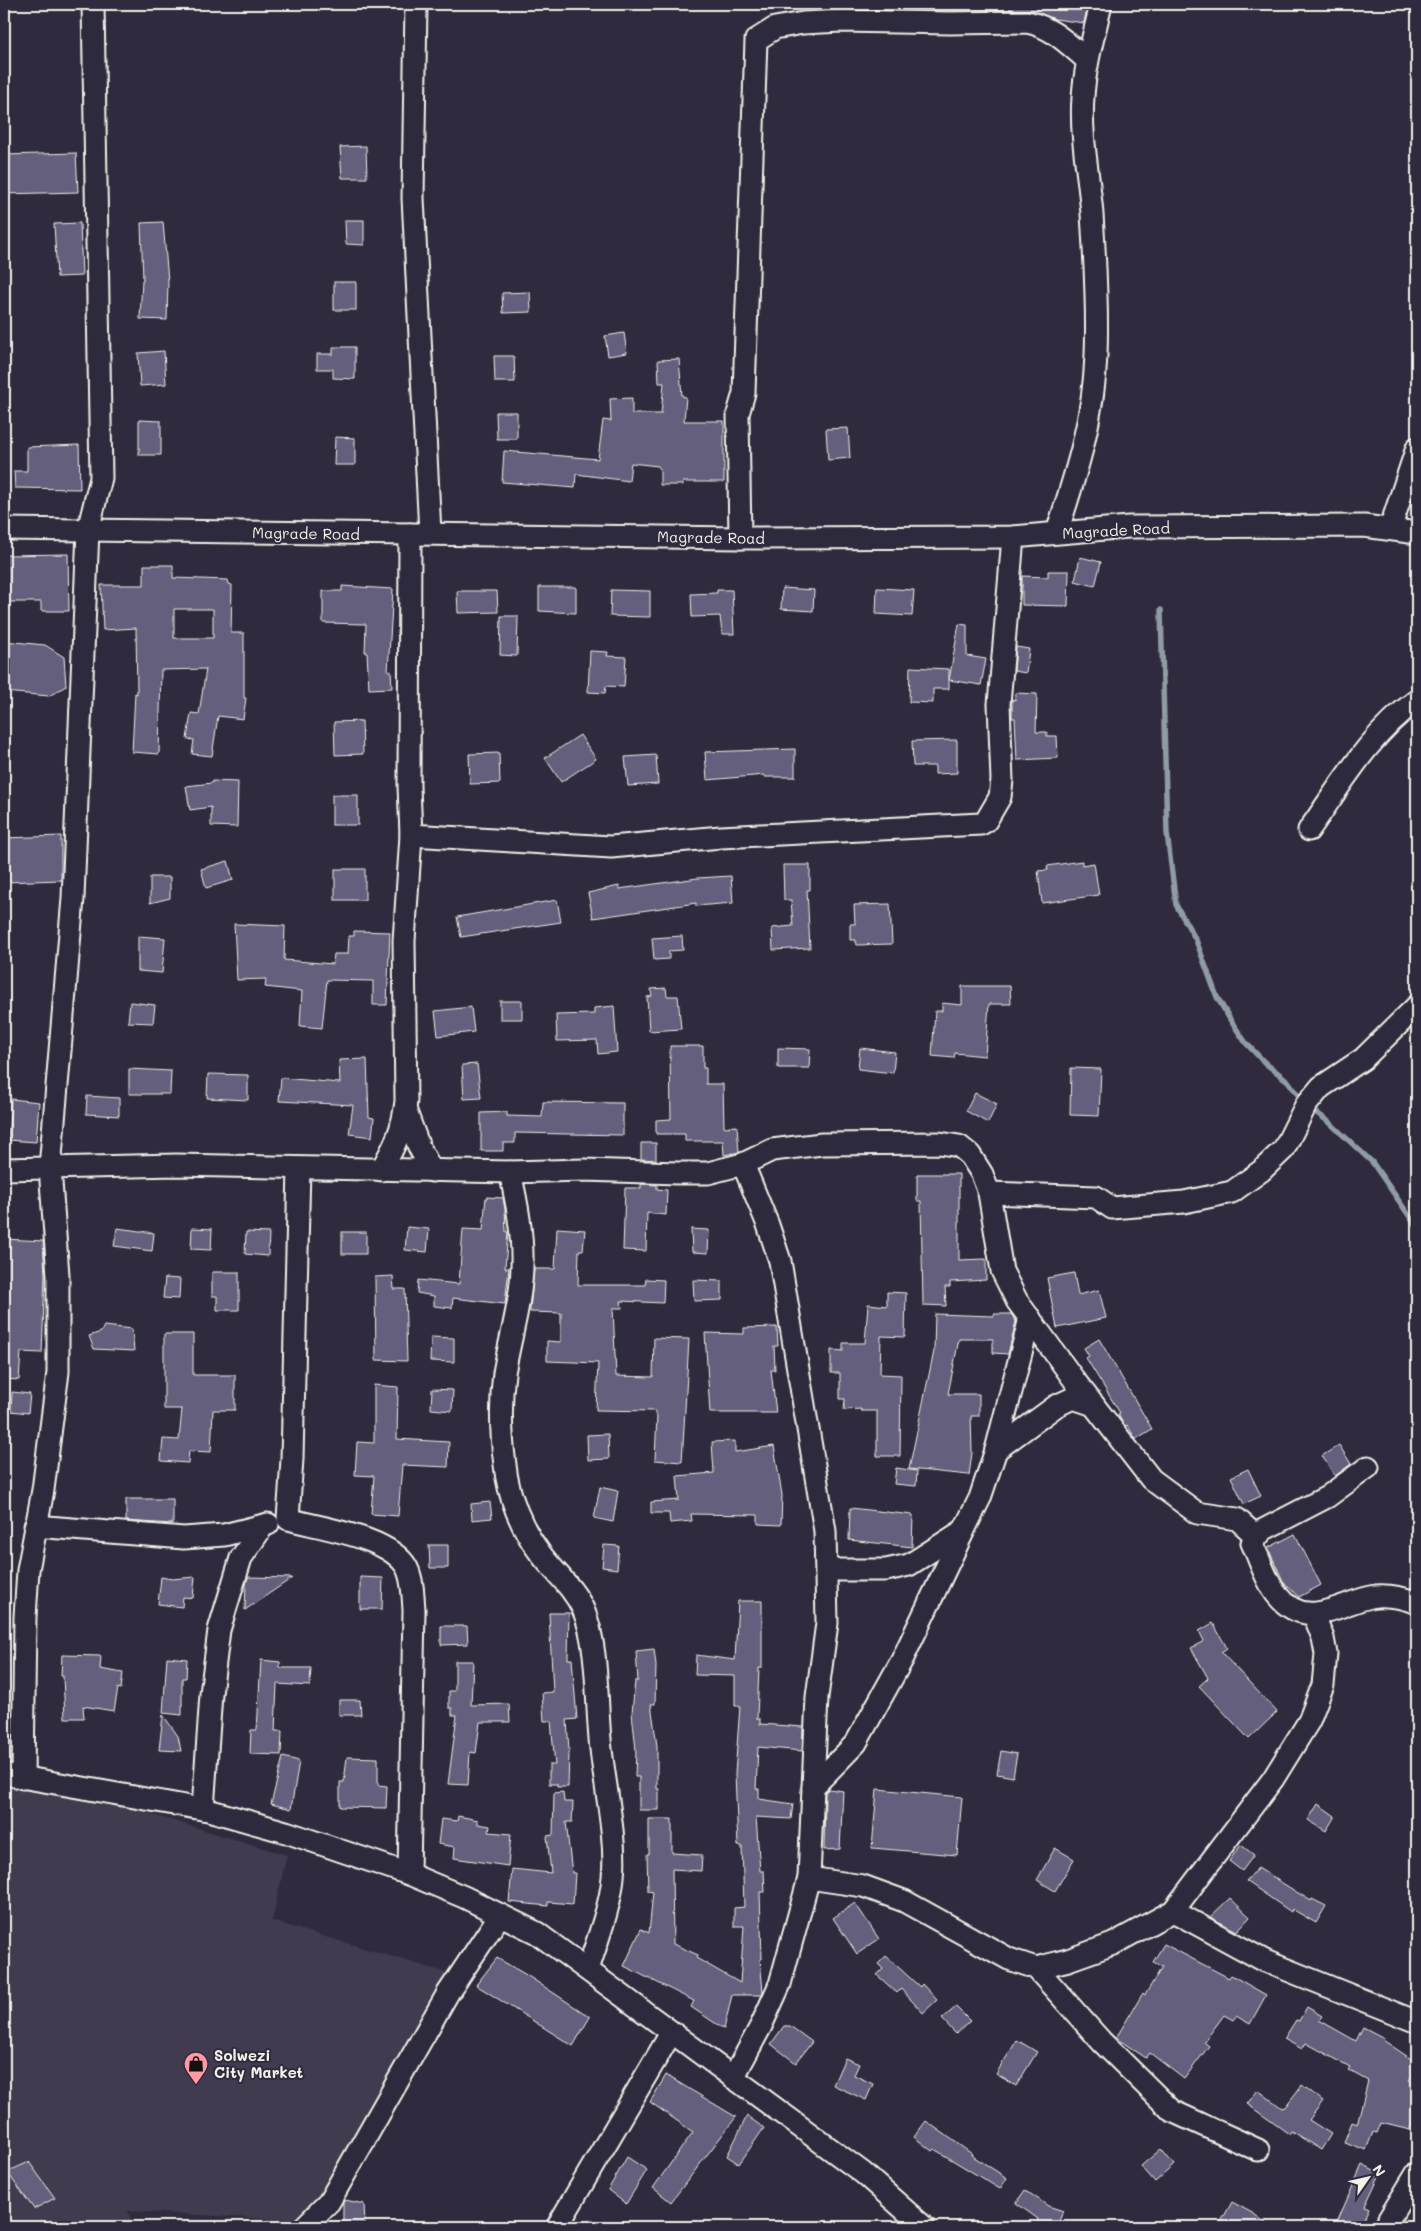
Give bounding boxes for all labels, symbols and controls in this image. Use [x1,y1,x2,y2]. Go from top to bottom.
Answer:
street label: Magrade Road [1062,517,1170,543]
street label: Magrade Road [252,522,360,544]
street label: Magrade Road [657,526,765,548]
place label: Solwezi City Market [214,2045,304,2082]
shop icon: Solwezi City Market [183,2051,209,2085]
north arrow [1344,2154,1394,2204]
text: N [1368,2161,1390,2180]

